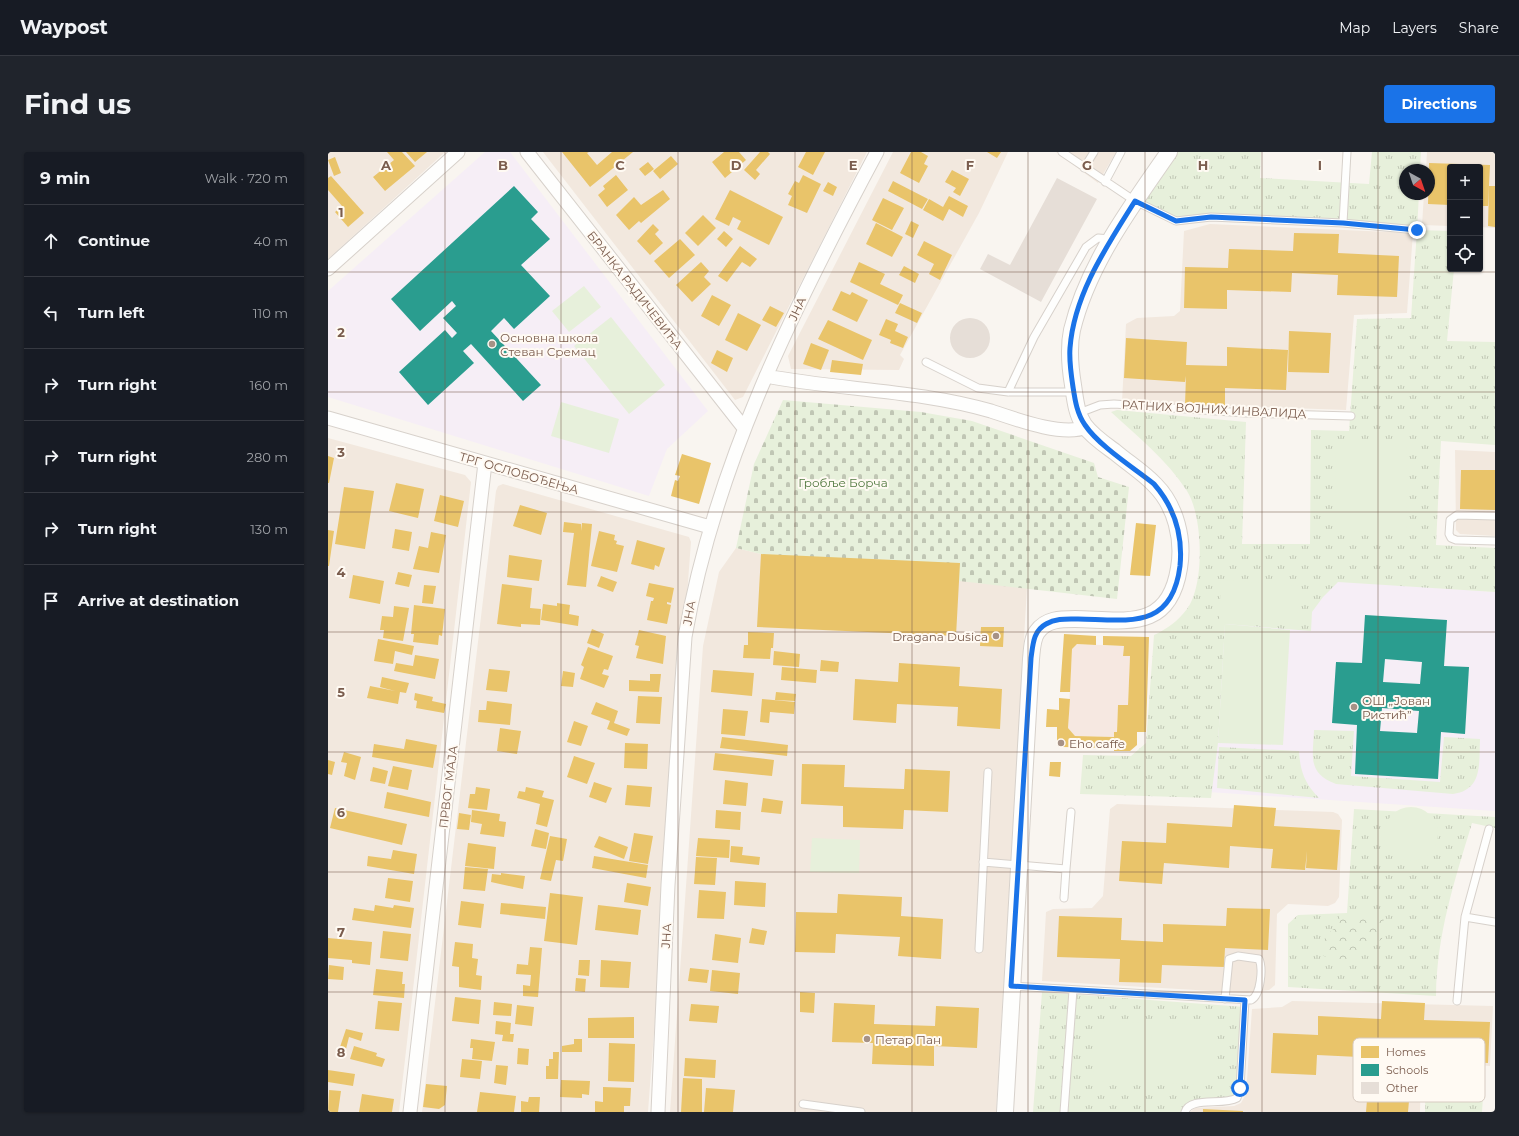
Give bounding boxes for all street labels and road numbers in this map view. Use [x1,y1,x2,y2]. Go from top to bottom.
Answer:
street label: БРАНКА РАДИЧЕВИЋА [584,228,686,352]
street label: ЈНА [785,294,809,324]
street label: РАТНИХ ВОЈНИХ ИНВАЛИДА [1121,397,1307,421]
street label: ТРГ ОСЛОБОЂЕЊА [458,449,580,497]
street label: ЈНА [679,599,699,627]
street label: ПРВОГ МАЈА [435,745,461,829]
street label: ЈНА [658,923,674,949]

